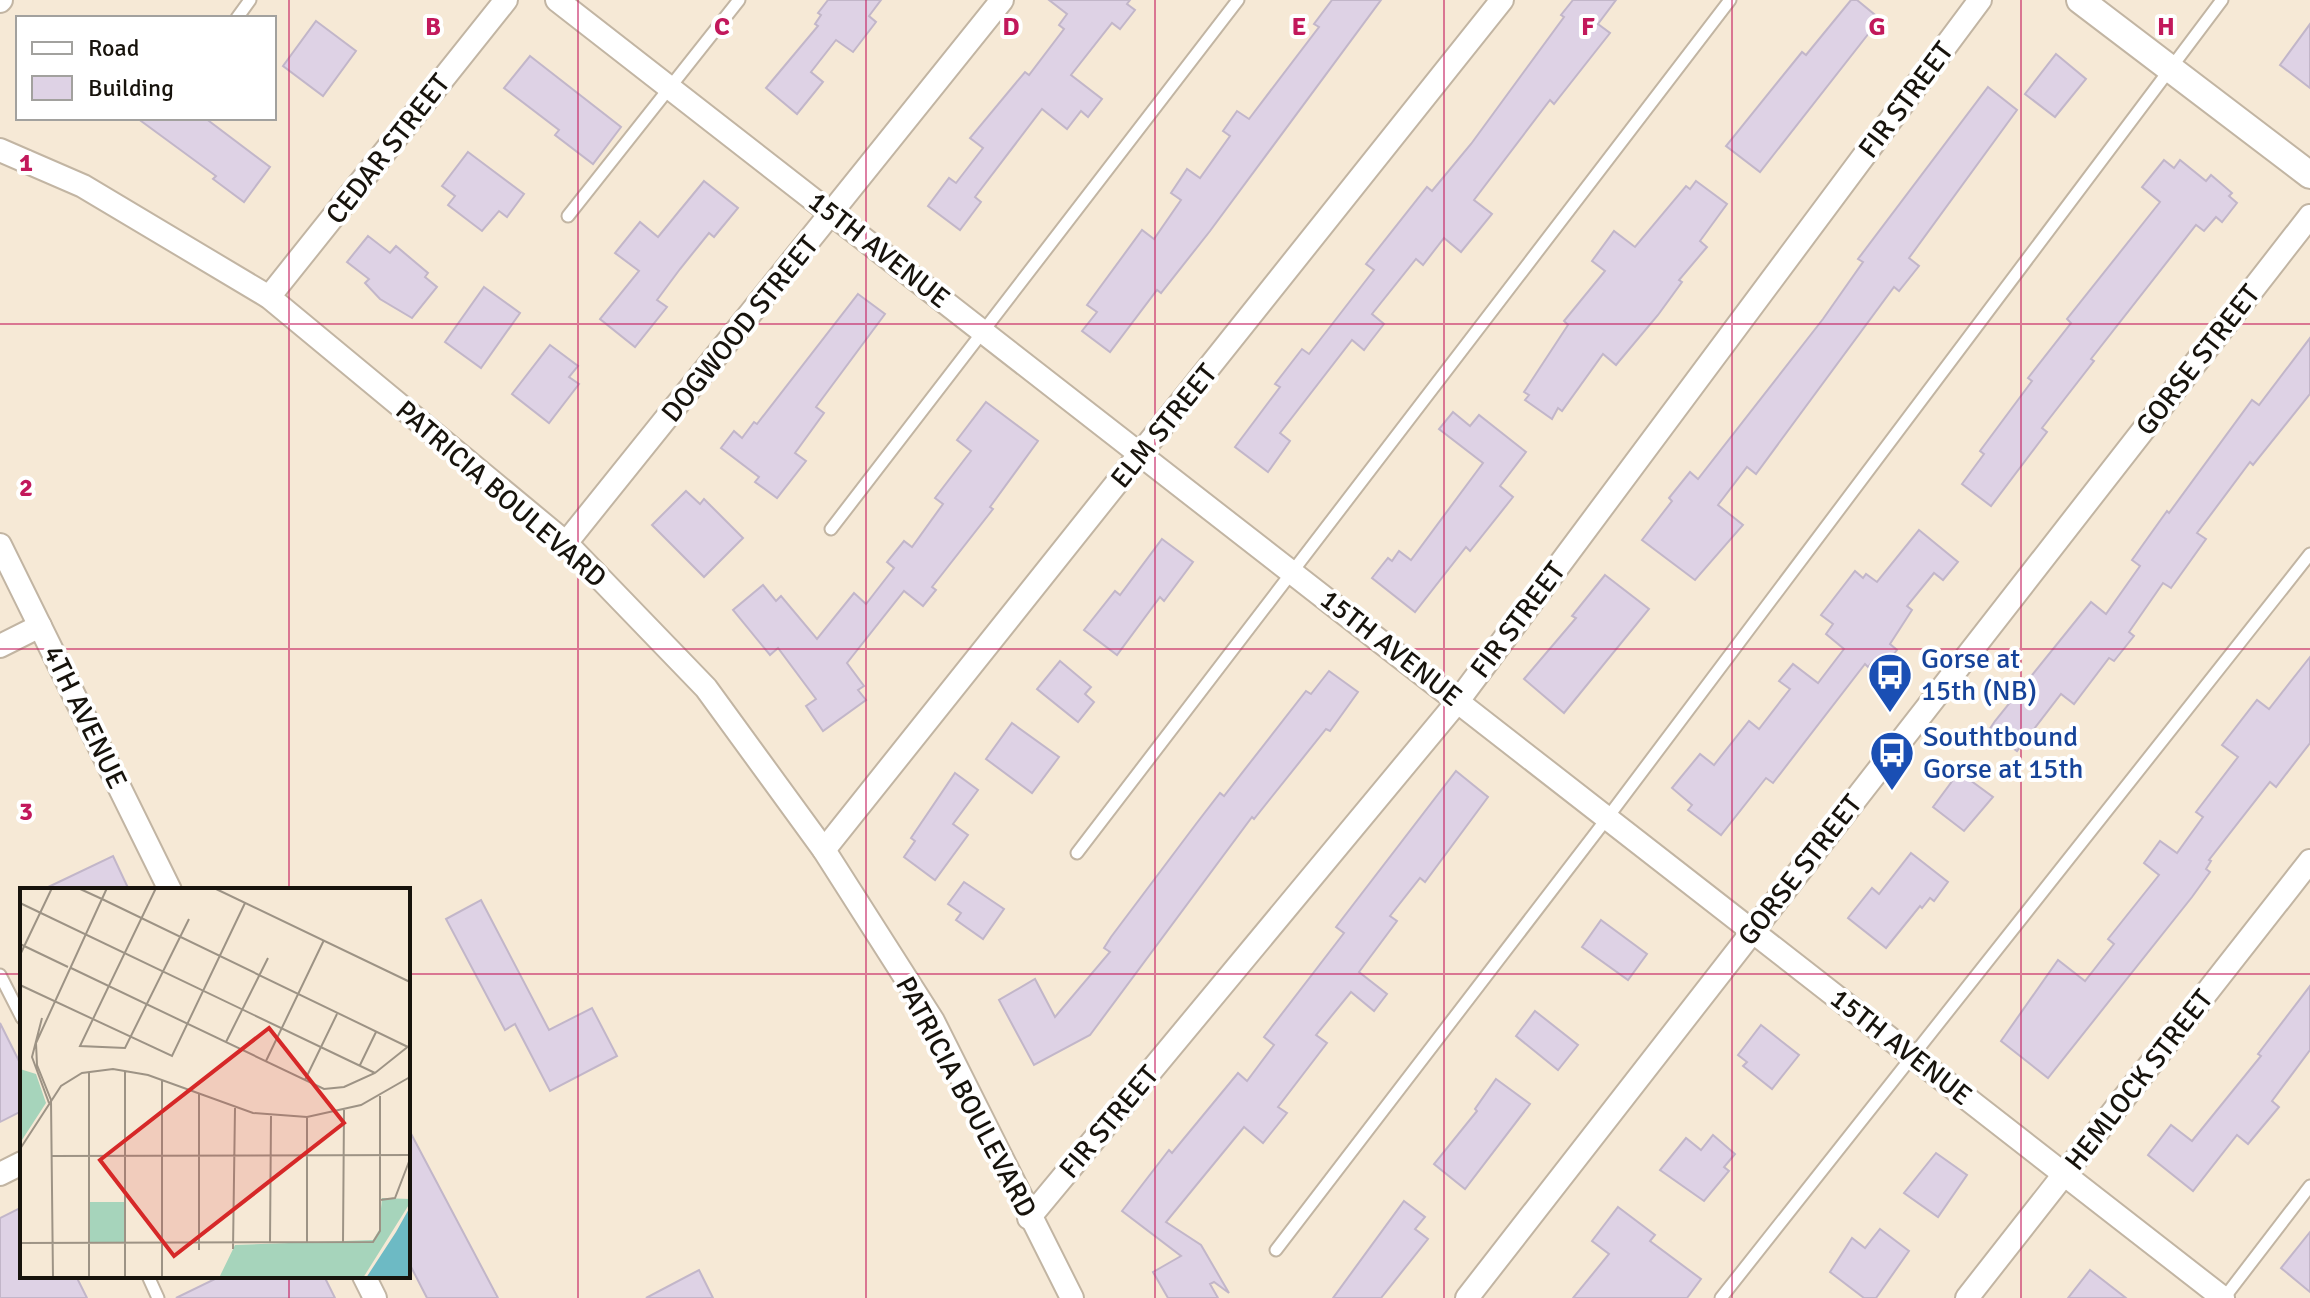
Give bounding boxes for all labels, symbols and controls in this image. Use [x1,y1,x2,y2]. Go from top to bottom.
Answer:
text: B [425,11,441,43]
text: C [714,11,730,43]
text: D [1002,11,1020,43]
text: E [1292,11,1306,43]
text: F [1581,11,1595,43]
text: G [1868,11,1886,43]
text: H [2157,11,2175,43]
legend [16,16,276,120]
text: Road [88,33,139,63]
street label: FIR STREET [1851,35,1961,165]
street label: CEDAR STREET [319,67,457,231]
text: Building [88,73,174,103]
text: 1 [19,147,33,179]
street label: 15TH AVENUE [801,184,957,316]
street label: DOGWOOD STREET [654,229,826,429]
street label: GORSE STREET [2129,278,2267,442]
street label: ELM STREET [1104,357,1224,495]
street label: PATRICIA BOULEVARD [389,393,613,595]
text: 2 [19,472,33,504]
street label: FIR STREET [1463,555,1573,685]
street label: 15TH AVENUE [1313,582,1469,714]
street label: 4TH AVENUE [36,640,134,794]
place label: Gorse at 15th (NB) [1921,642,2037,708]
bus stop icon: Gorse at 15th (NB) [1866,651,1914,714]
place label: Southtbound Gorse at 15th [1923,720,2083,786]
bus stop icon: Southtbound Gorse at 15th [1868,729,1916,792]
street label: GORSE STREET [1731,788,1869,952]
text: 3 [19,796,33,828]
inset map [20,888,410,1278]
street label: PATRICIA BOULEVARD [888,971,1044,1223]
street label: 15TH AVENUE [1823,981,1979,1113]
street label: HEMLOCK STREET [2058,983,2220,1177]
street label: FIR STREET [1052,1059,1166,1185]

